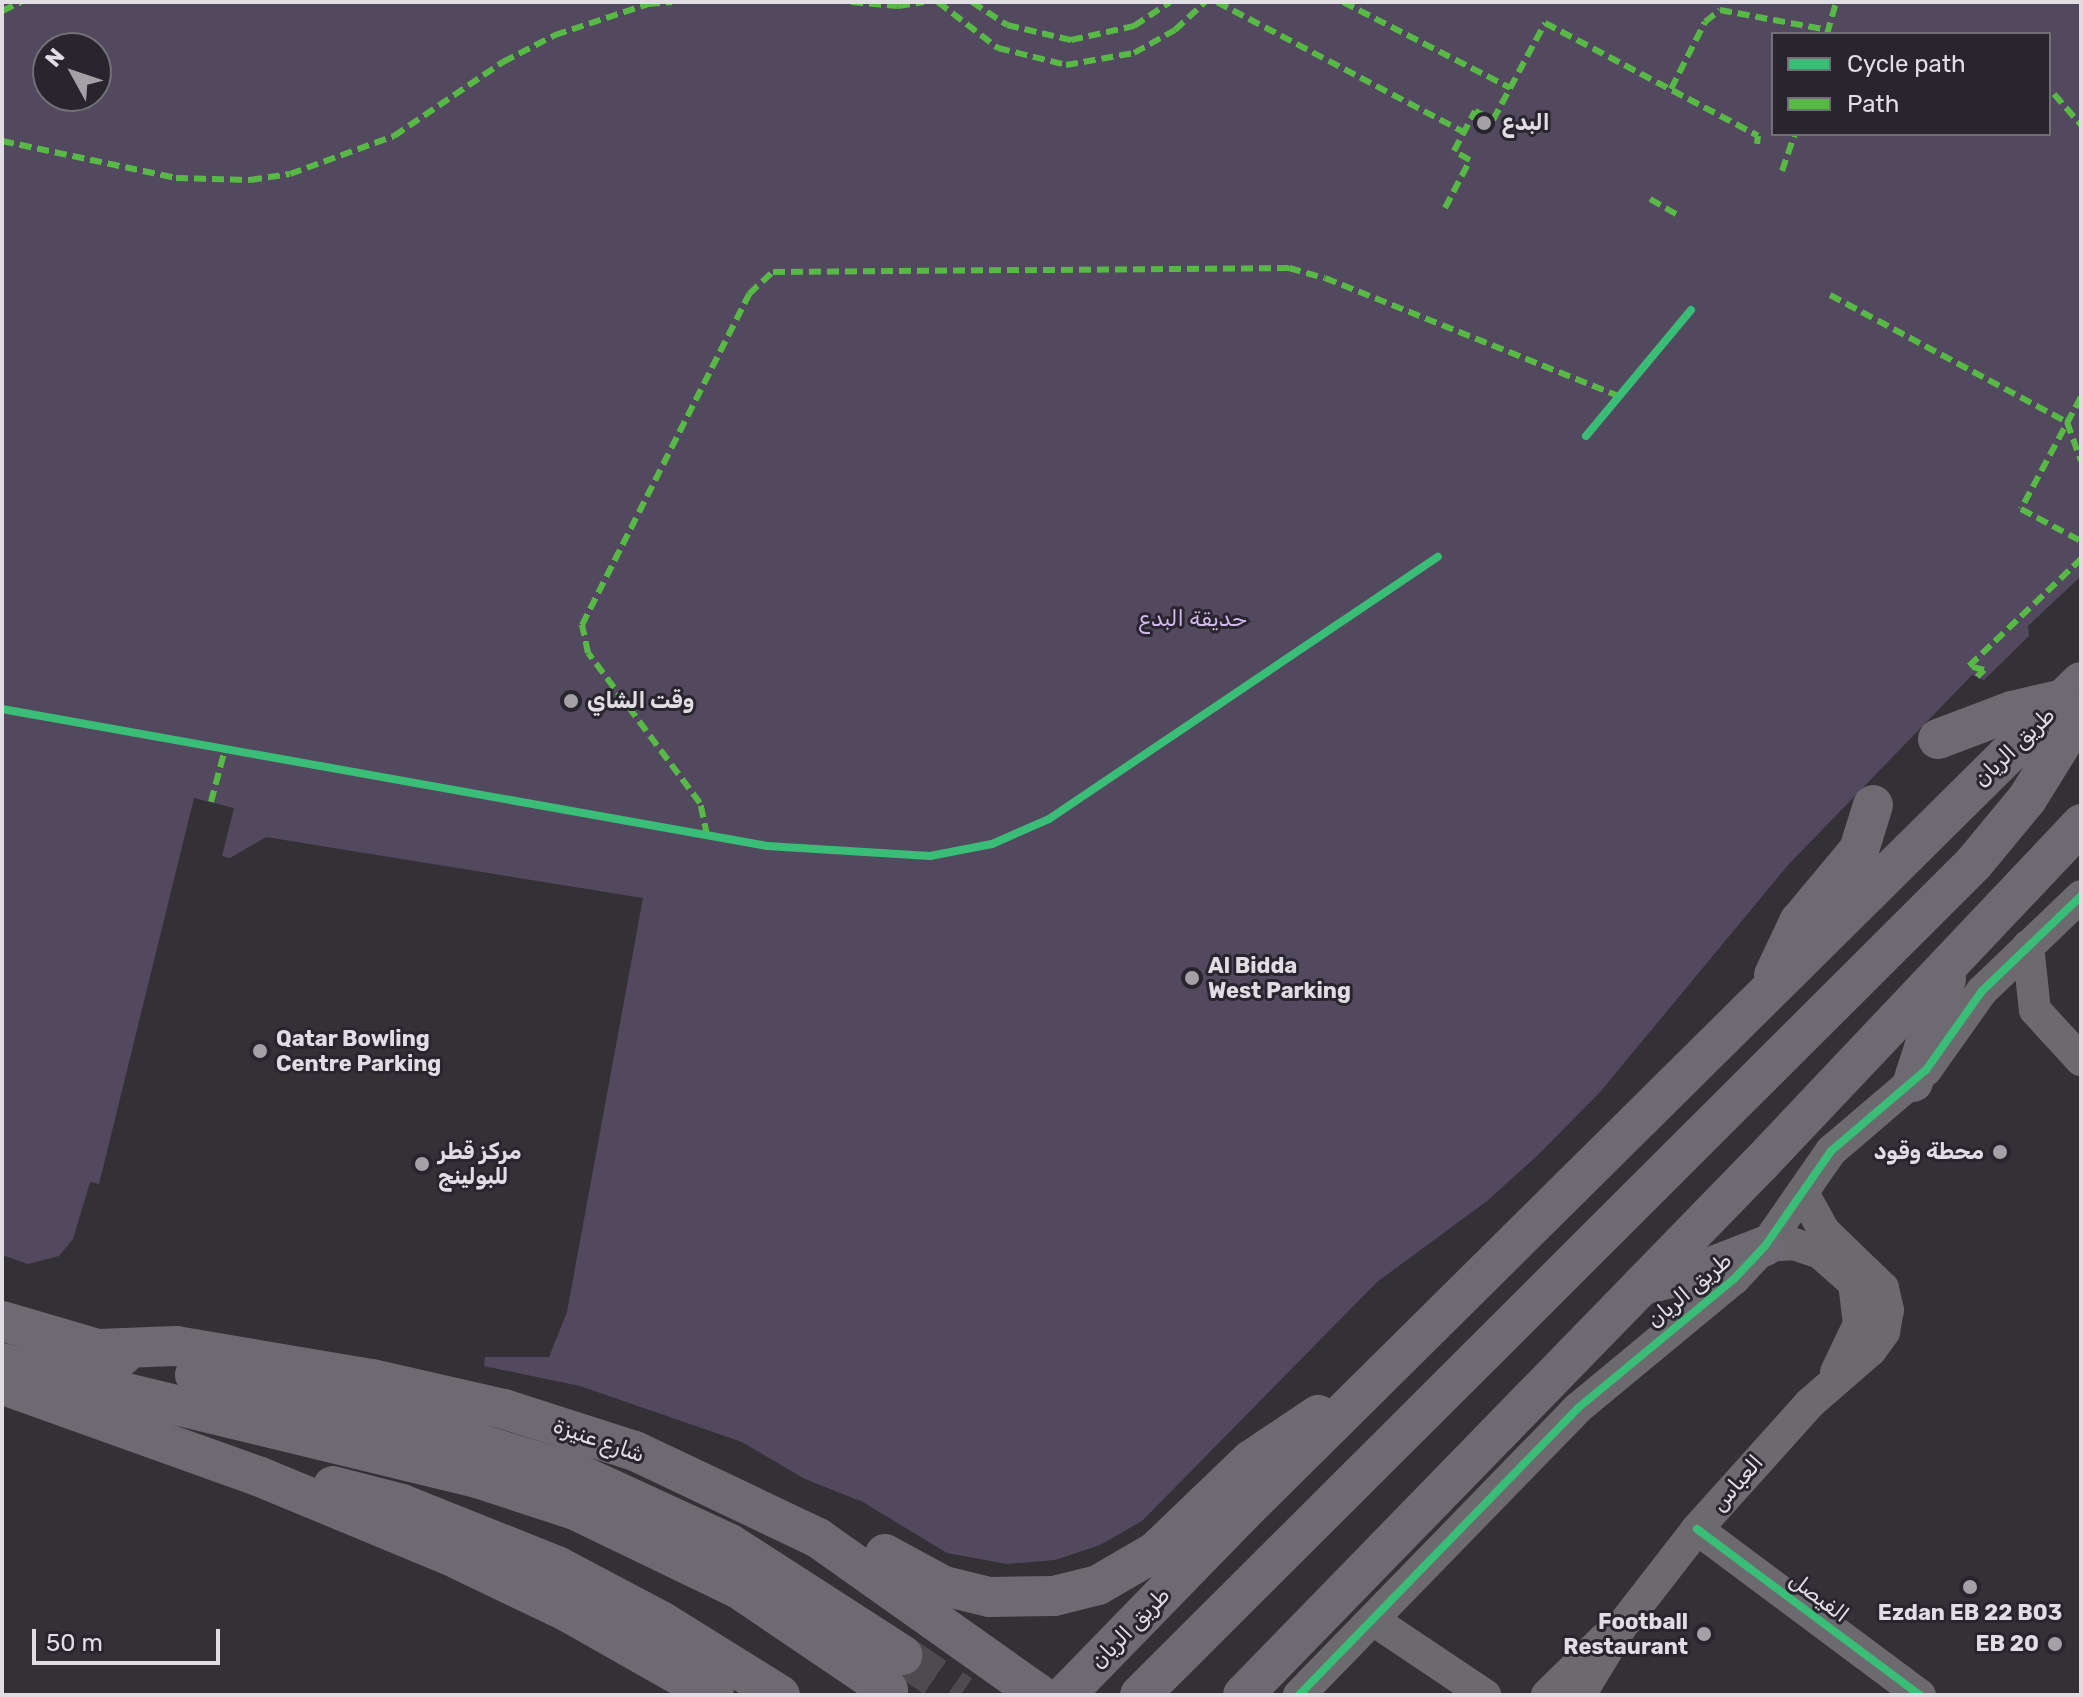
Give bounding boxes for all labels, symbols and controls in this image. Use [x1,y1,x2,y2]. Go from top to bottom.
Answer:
north arrow [32,32,112,112]
legend [1771,32,2051,136]
text: N [39,43,70,72]
text: Cycle path [1847,50,1966,78]
text: Path [1847,90,1899,118]
place label: البدع [1502,110,1549,136]
marker: البدع [1473,112,1495,134]
park label: حديقة البدع [1139,606,1247,632]
place label: وقت الشاي [587,688,694,714]
marker: وقت الشاي [562,692,580,710]
street label: طريق الريان [1968,702,2060,792]
place label: Al Bidda West Parking [1208,952,1351,1004]
marker: Al Bidda West Parking [1183,969,1201,987]
place label: Qatar Bowling Centre Parking [276,1025,441,1076]
marker: Qatar Bowling Centre Parking [251,1042,269,1060]
place label: مركز قطر للبولينج [438,1138,522,1190]
place label: محطة وقود [1874,1139,1984,1165]
marker: محطة وقود [1991,1143,2009,1161]
marker: مركز قطر للبولينج [413,1155,431,1173]
street label: طريق الريان [1641,1247,1737,1333]
street label: شارع عنيزة [550,1412,648,1468]
street label: العباس [1705,1449,1769,1517]
street label: الفيصل [1784,1566,1854,1628]
marker: Ezdan EB 22 B03 [1961,1578,1979,1596]
street label: طريق الريان [1085,1582,1175,1674]
place label: Ezdan EB 22 B03 [1878,1600,2062,1626]
place label: Football Restaurant [1563,1608,1688,1660]
scale bar [36,1613,224,1663]
marker: Football Restaurant [1695,1625,1713,1643]
text: 50 m [46,1629,103,1657]
place label: EB 20 [1976,1631,2039,1657]
marker: EB 20 [2046,1635,2064,1653]

